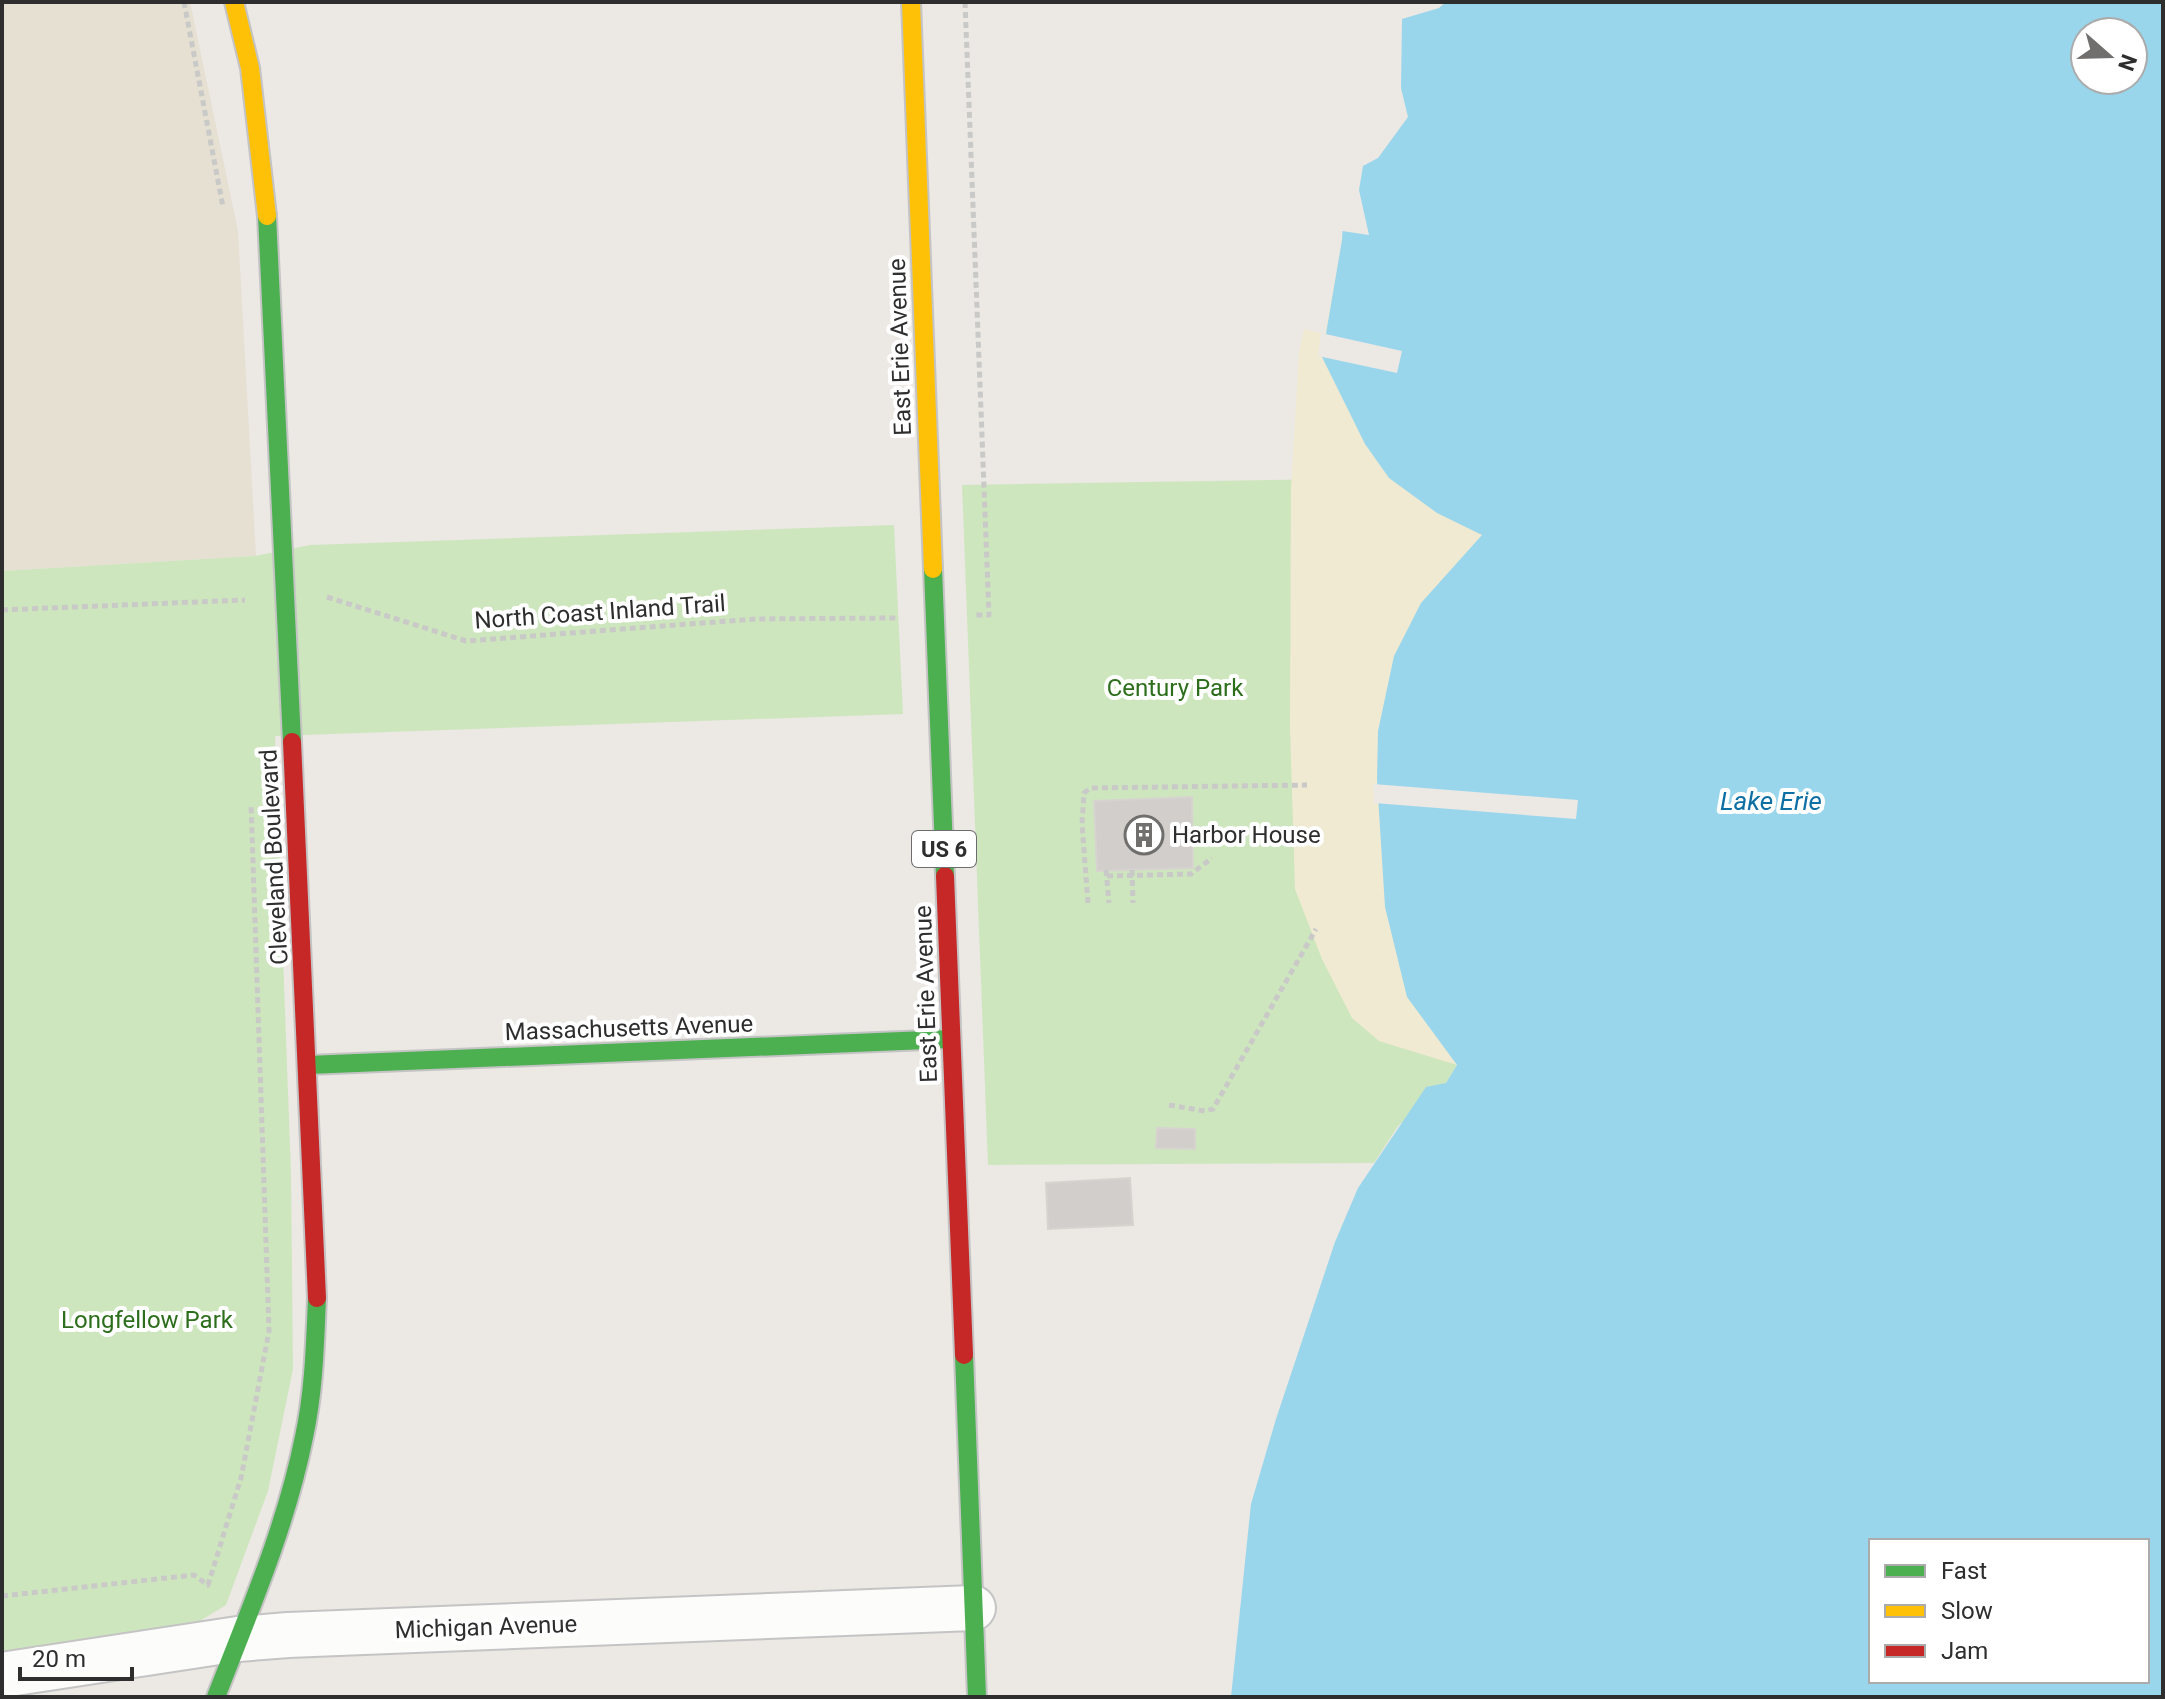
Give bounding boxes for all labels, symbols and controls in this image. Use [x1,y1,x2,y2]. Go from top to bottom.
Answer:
north arrow [2069,16,2149,96]
text: N [2113,51,2142,74]
street label: East Erie Avenue [883,258,917,436]
street label: North Coast Inland Trail [473,589,727,635]
park label: Century Park [1107,674,1244,702]
street label: Cleveland Boulevard [254,748,294,966]
water label: Lake Erie [1720,786,1822,816]
building icon: Harbor House [1123,814,1165,856]
place label: Harbor House [1172,821,1321,849]
road number: US 6 [912,831,976,867]
street label: East Erie Avenue [909,905,943,1083]
street label: Massachusetts Avenue [504,1010,754,1046]
park label: Longfellow Park [61,1306,234,1334]
legend [1869,1539,2149,1683]
text: Fast [1941,1557,1987,1585]
text: Slow [1941,1597,1993,1625]
street label: Michigan Avenue [394,1610,578,1644]
scale bar [20,1631,132,1681]
text: Jam [1941,1637,1988,1665]
text: 20 m [32,1645,86,1673]

